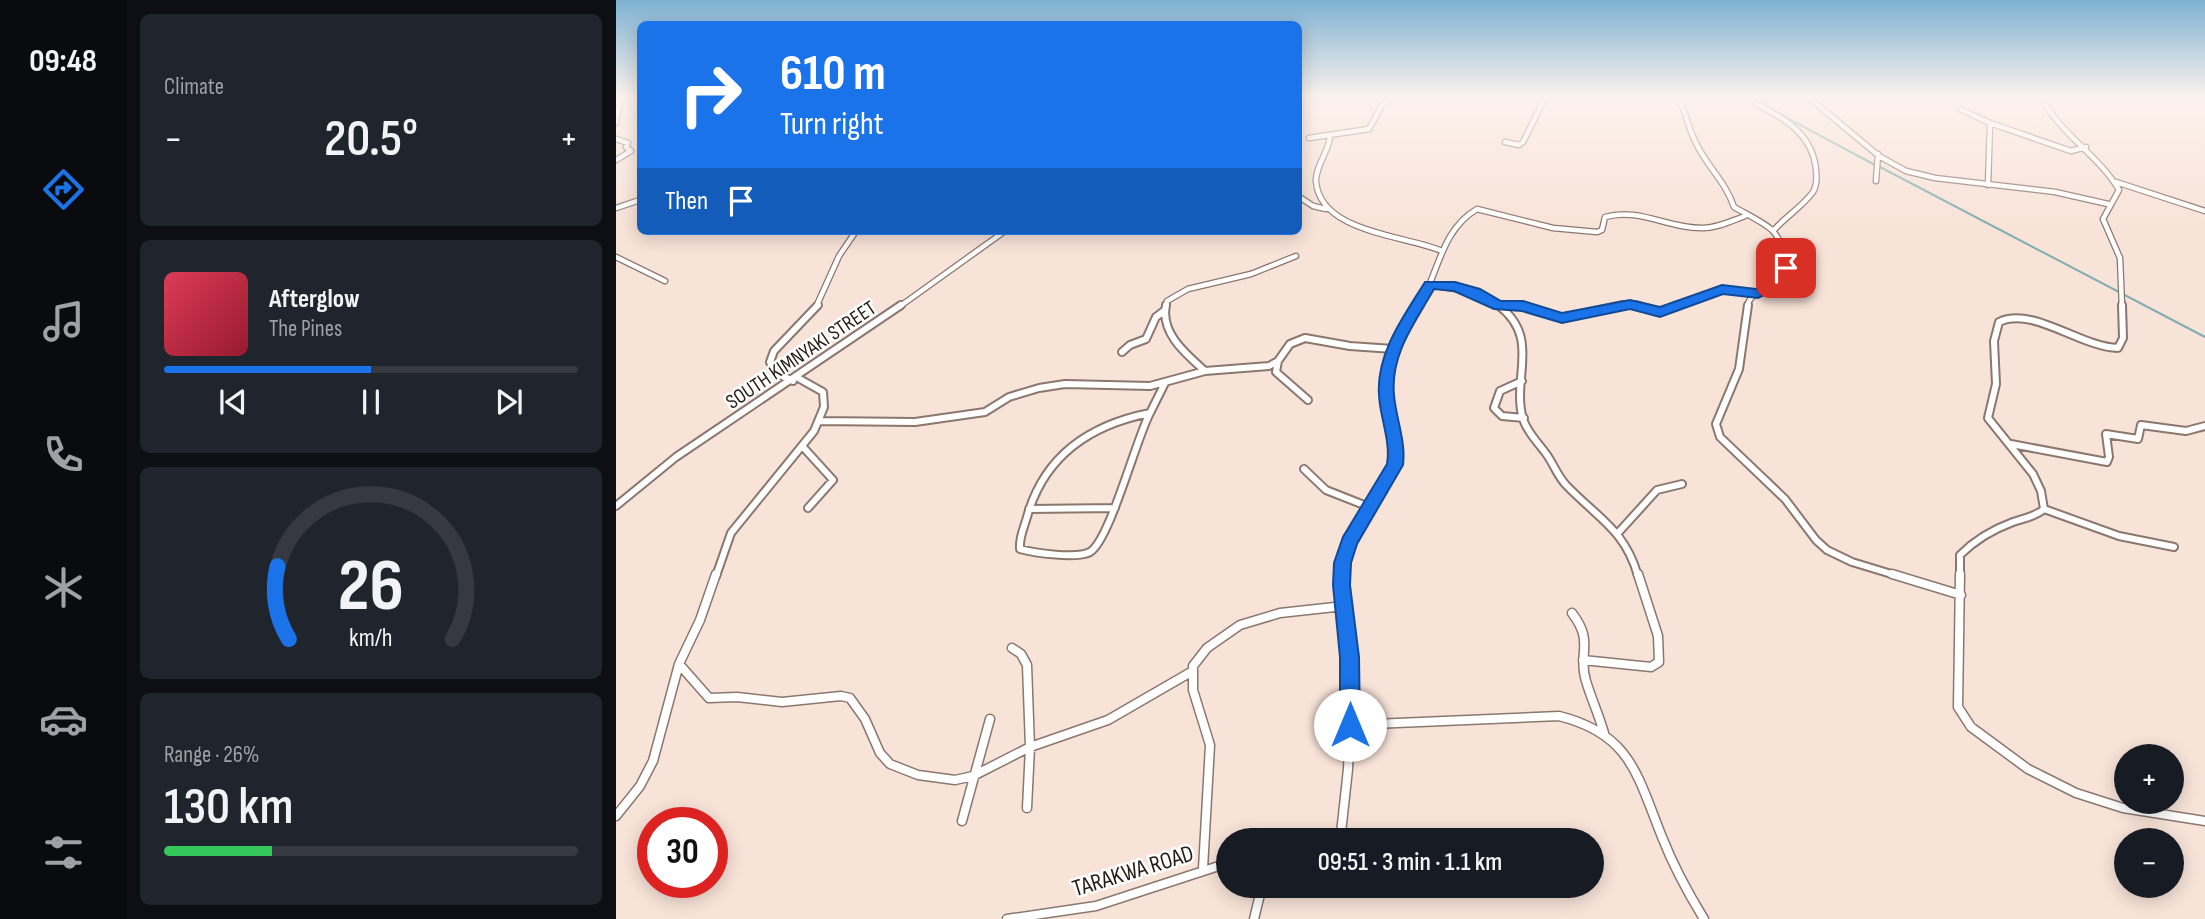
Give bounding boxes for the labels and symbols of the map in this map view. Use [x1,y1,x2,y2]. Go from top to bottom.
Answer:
pin [1756,238,1816,298]
street label: SOUTH KIMNYAKI STREET [721,295,881,415]
position arrow [1313,688,1387,762]
speed limit sign: 30 [637,807,728,898]
street label: TARAKWA ROAD [1069,839,1197,903]

